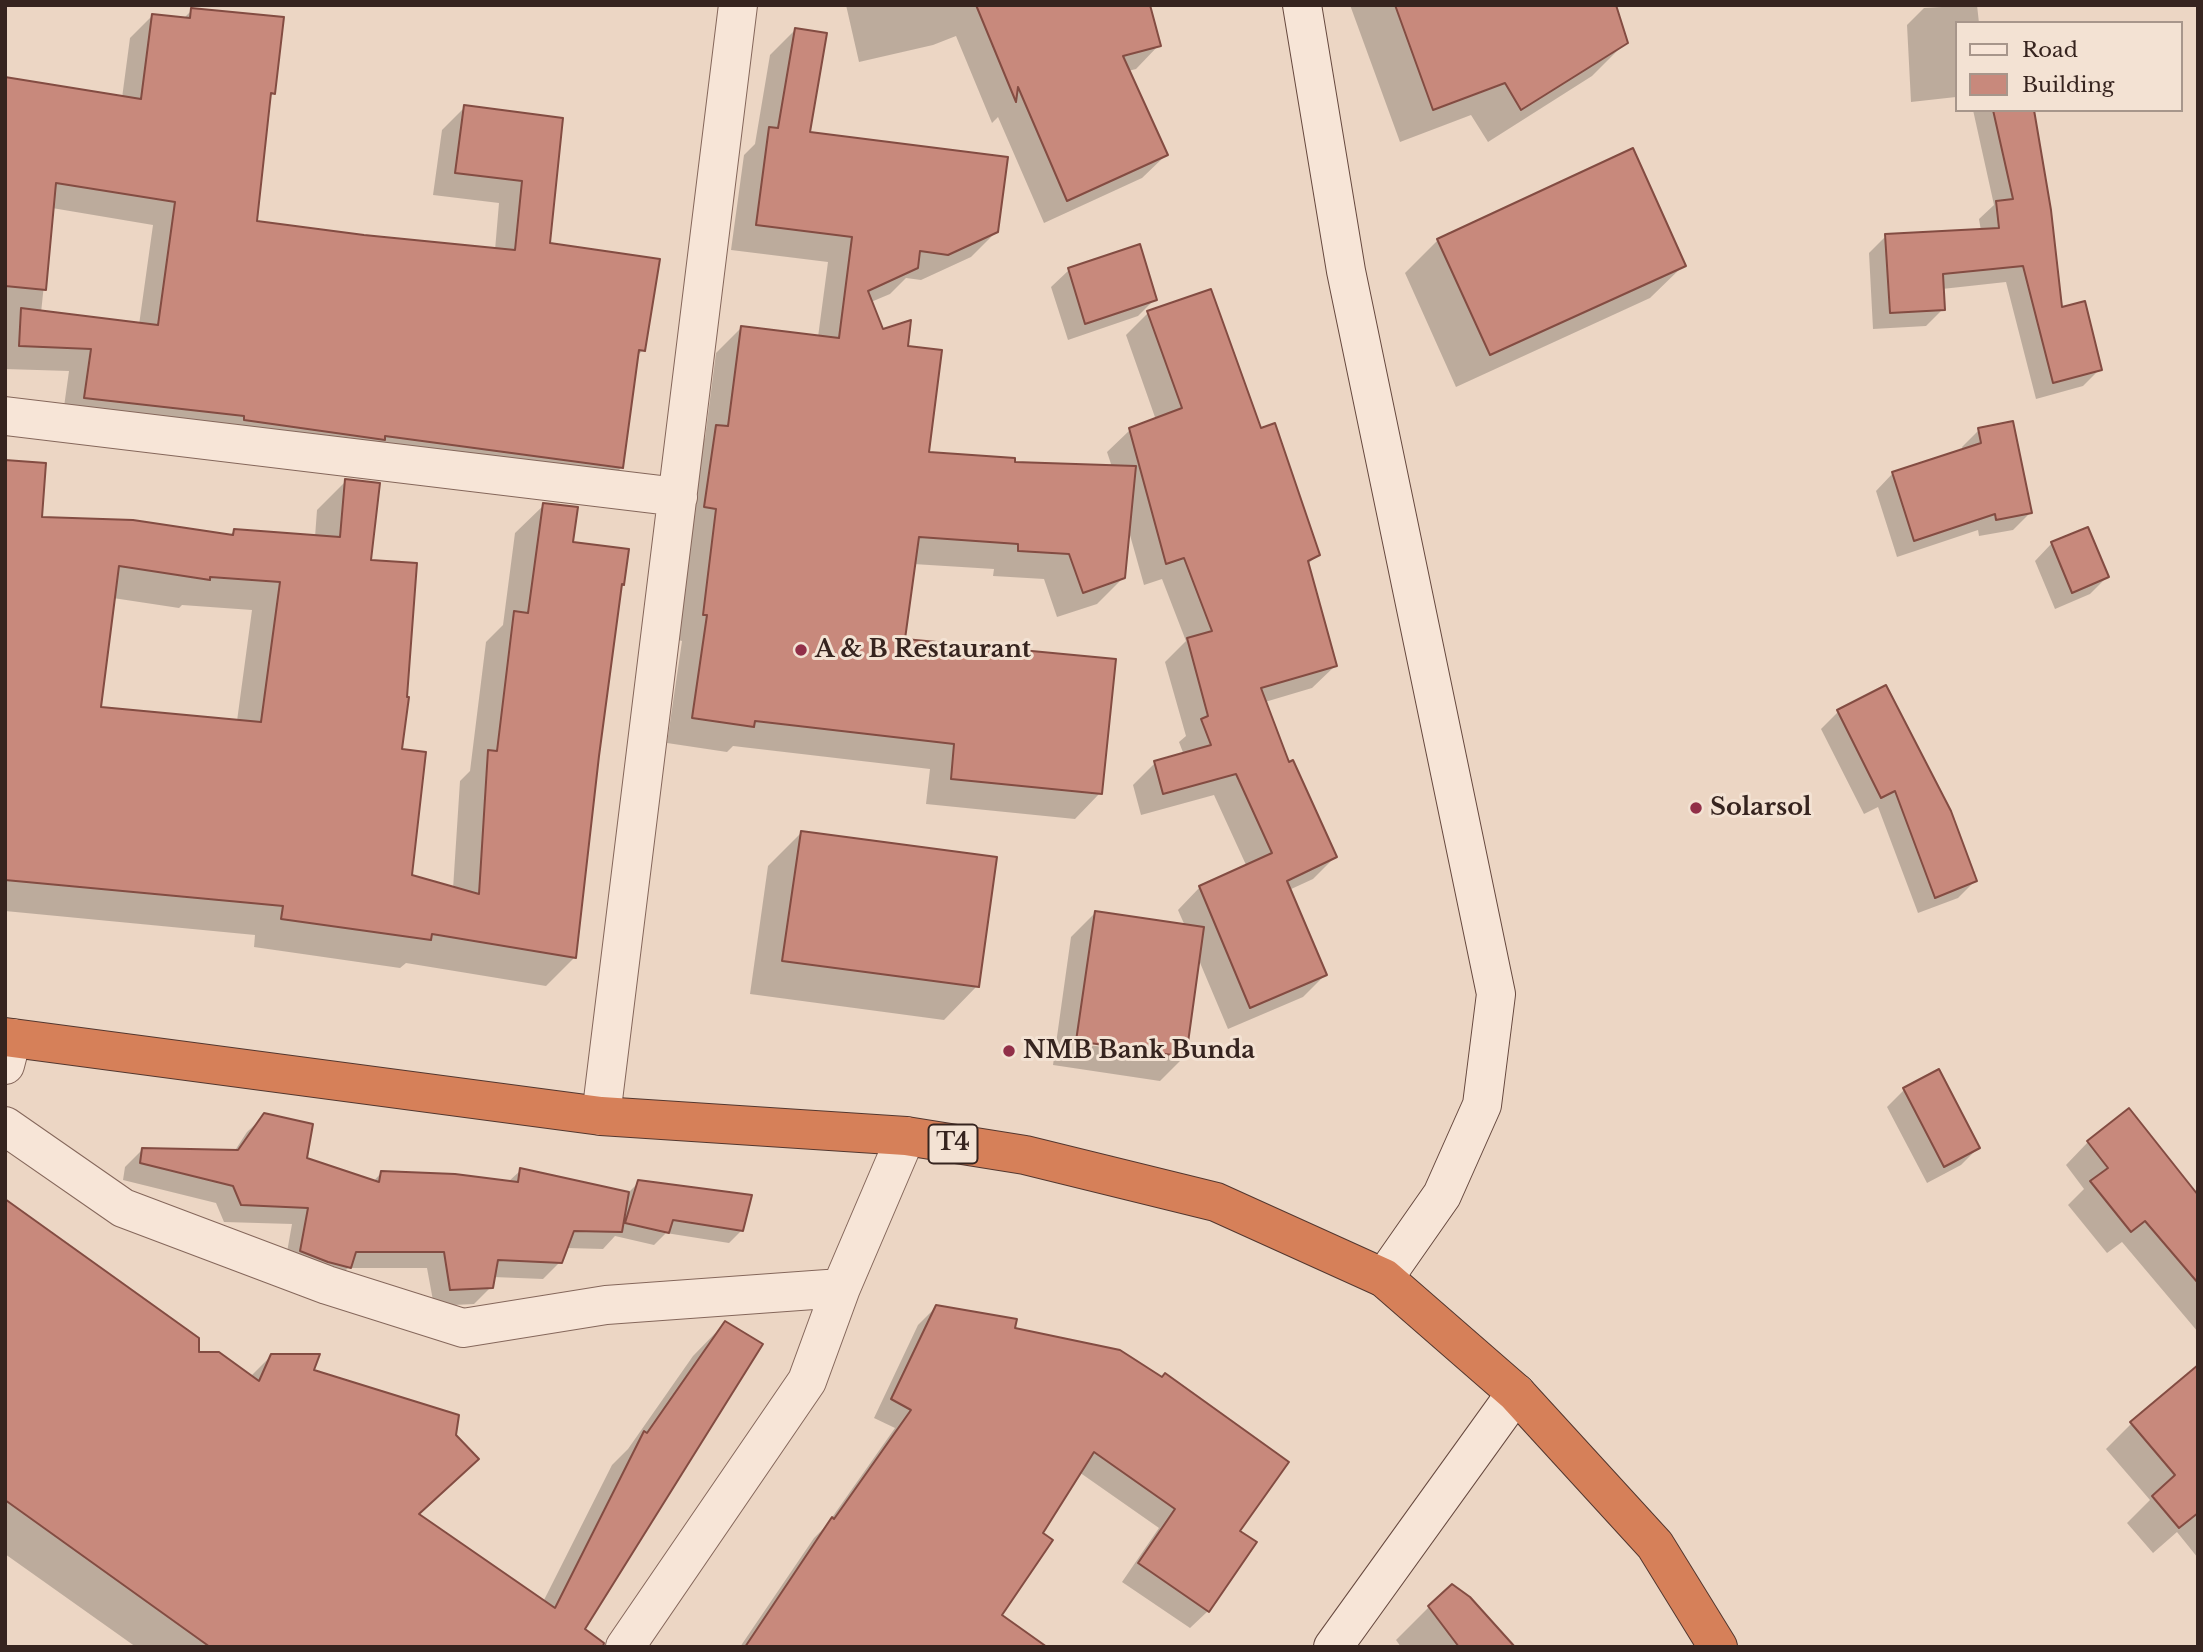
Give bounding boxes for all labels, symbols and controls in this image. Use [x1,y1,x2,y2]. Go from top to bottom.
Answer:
legend [1954,21,2182,112]
text: Road [2022,37,2078,63]
text: Building [2022,72,2114,98]
place label: A & B Restaurant [815,636,1031,664]
marker: A & B Restaurant [793,642,809,658]
place label: Solarsol [1710,794,1812,822]
marker: Solarsol [1688,800,1704,816]
place label: NMB Bank Bunda [1023,1037,1255,1065]
marker: NMB Bank Bunda [1001,1043,1017,1059]
road number: T4 [928,1124,978,1163]

